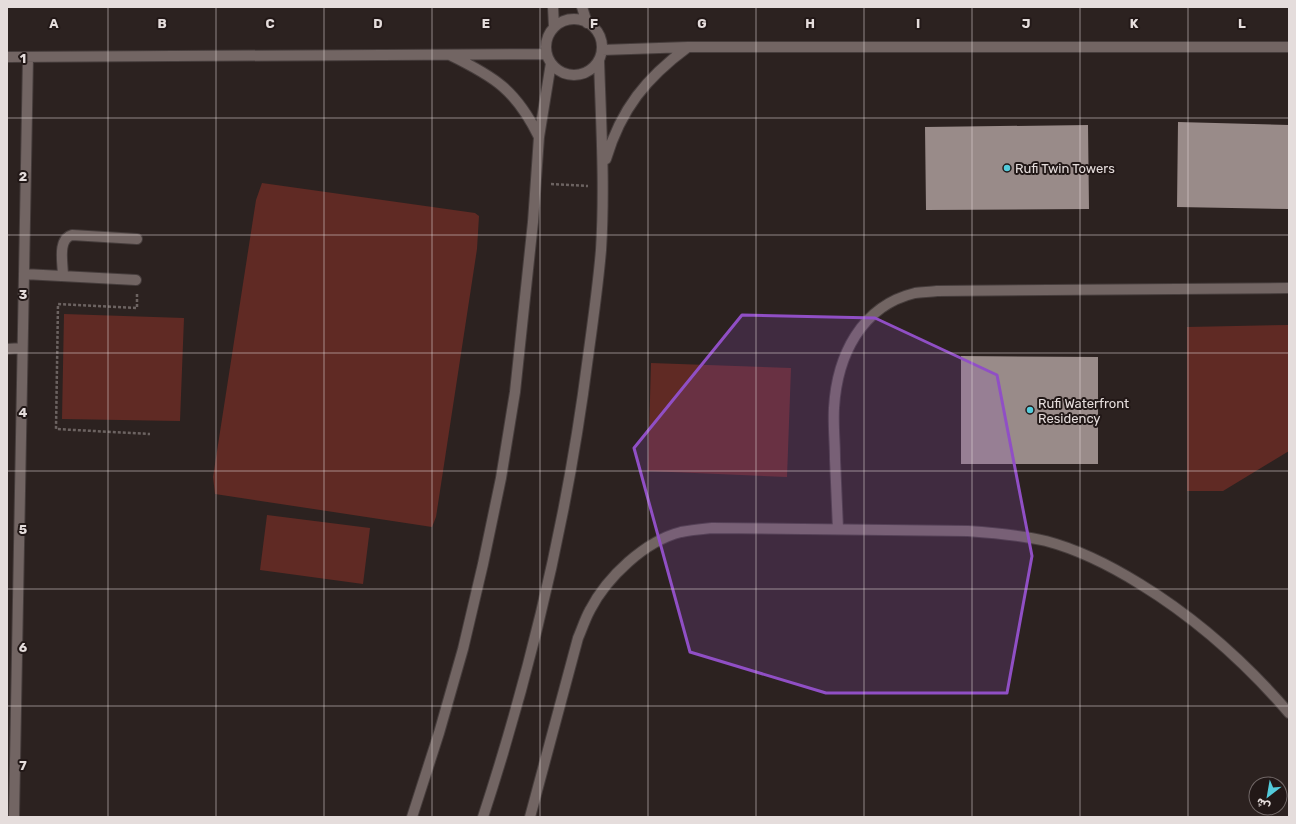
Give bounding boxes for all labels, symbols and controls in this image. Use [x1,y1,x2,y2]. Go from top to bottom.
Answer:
text: A [49,16,59,31]
text: B [157,16,167,31]
text: C [265,16,275,31]
text: D [373,16,383,31]
text: E [482,16,490,31]
text: F [590,16,598,31]
text: G [697,16,707,31]
text: H [805,16,815,31]
text: I [916,16,920,31]
text: J [1022,16,1030,31]
text: K [1130,16,1139,31]
text: L [1238,16,1246,31]
text: 1 [20,51,26,66]
place label: Rufi Twin Towers [1015,161,1115,176]
marker: Rufi Twin Towers [1002,163,1012,173]
text: 2 [19,169,27,184]
text: 3 [19,287,28,302]
place label: Rufi Waterfront Residency [1038,396,1129,426]
text: 4 [19,405,28,420]
marker: Rufi Waterfront Residency [1025,405,1035,415]
text: 5 [19,522,27,537]
text: 6 [19,640,28,655]
text: 7 [19,758,27,773]
north arrow [1248,776,1288,816]
text: ش [1254,795,1272,813]

